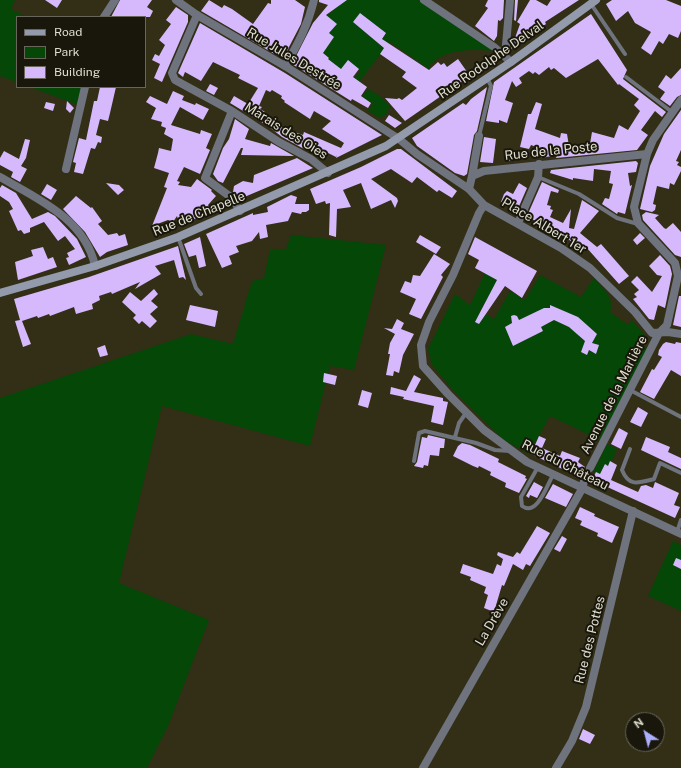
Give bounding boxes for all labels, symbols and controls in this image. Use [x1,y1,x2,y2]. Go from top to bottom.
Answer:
legend [16,16,146,88]
street label: Rue Rodolphe Delval [435,18,547,102]
text: Road [54,25,82,39]
street label: Rue Jules Destrée [244,25,344,93]
text: Park [54,45,80,59]
text: Building [54,65,100,79]
street label: Marais des Oies [242,99,330,163]
street label: Rue de la Poste [504,138,598,164]
street label: Rue de Chapelle [150,188,248,240]
street label: Place Albert 1er [499,195,589,257]
street label: Avenue de la Marlière [577,333,651,457]
street label: Rue du Château [519,436,611,494]
street label: Rue des Pottes [572,594,608,686]
street label: La Drève [472,595,512,649]
north arrow [625,712,665,752]
text: N [632,716,646,730]

